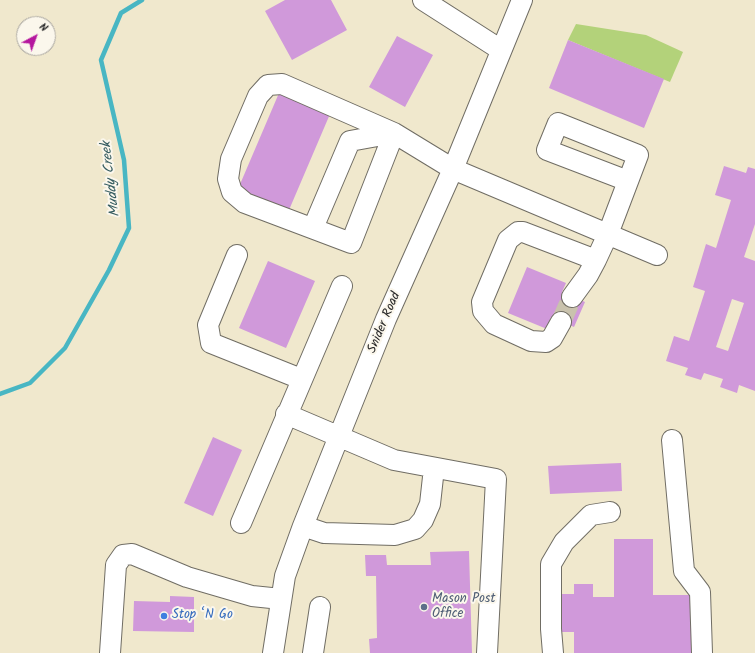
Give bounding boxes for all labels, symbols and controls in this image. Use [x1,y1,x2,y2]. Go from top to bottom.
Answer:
north arrow [16,16,56,56]
text: N [35,19,52,37]
water label: Muddy Creek [99,140,125,218]
street label: Snider Road [365,290,405,356]
place label: Mason Post Office [432,592,495,623]
marker: Mason Post Office [419,602,429,612]
place label: Stop ‘N Go [172,608,233,624]
marker: Stop ‘N Go [159,611,169,621]

